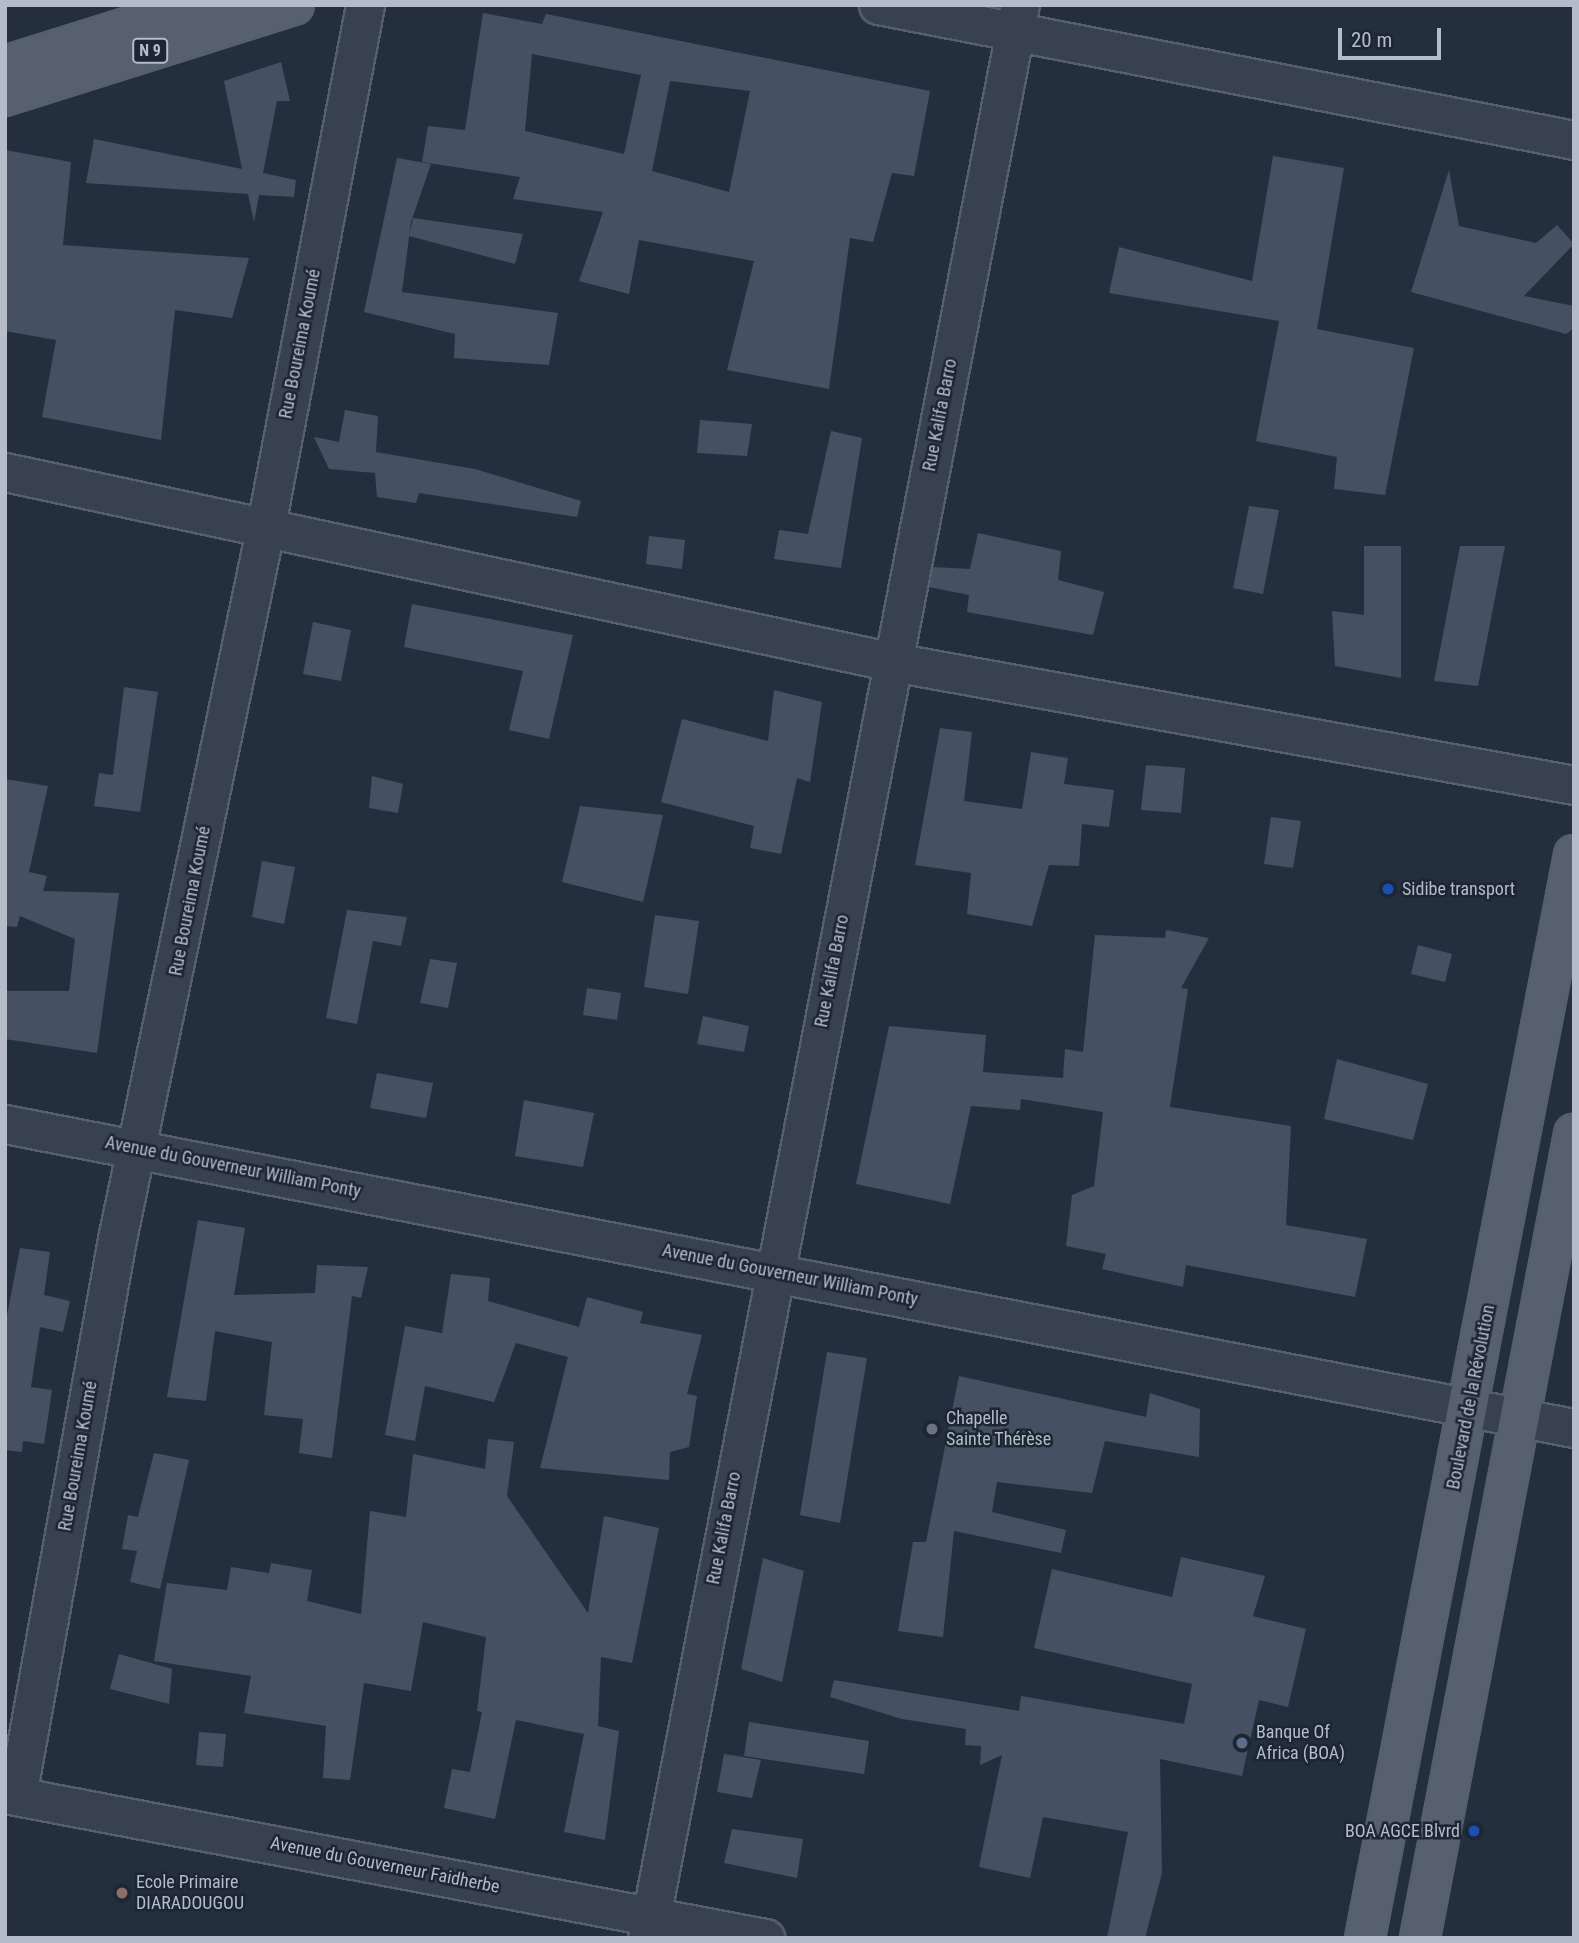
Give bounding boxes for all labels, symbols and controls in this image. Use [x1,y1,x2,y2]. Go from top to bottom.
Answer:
scale bar [1341,14,1444,58]
text: 20 m [1351,28,1392,52]
road number: N 9 [131,38,169,64]
street label: Rue Boureima Koumé [275,267,325,421]
street label: Rue Kalifa Barro [918,357,962,473]
street label: Rue Boureima Koumé [165,824,215,978]
place label: Sidibe transport [1402,878,1515,900]
marker: Sidibe transport [1380,881,1396,897]
street label: Rue Kalifa Barro [810,913,854,1029]
street label: Avenue du Gouverneur William Ponty [103,1132,363,1202]
street label: Avenue du Gouverneur William Ponty [660,1240,920,1310]
street label: Boulevard de la Révolution [1443,1303,1499,1491]
street label: Rue Boureima Koumé [54,1379,102,1533]
place label: Chapelle Sainte Thérèse [946,1408,1052,1450]
marker: Chapelle Sainte Thérèse [924,1421,940,1437]
street label: Rue Kalifa Barro [702,1470,746,1586]
place label: Banque Of Africa (BOA) [1256,1722,1345,1764]
marker: Banque Of Africa (BOA) [1234,1735,1250,1751]
place label: BOA AGCE Blvrd [1345,1820,1460,1842]
marker: BOA AGCE Blvrd [1466,1823,1482,1839]
street label: Avenue du Gouverneur Faidherbe [269,1832,501,1898]
place label: Ecole Primaire DIARADOUGOU [136,1872,244,1914]
marker: Ecole Primaire DIARADOUGOU [114,1885,130,1901]

